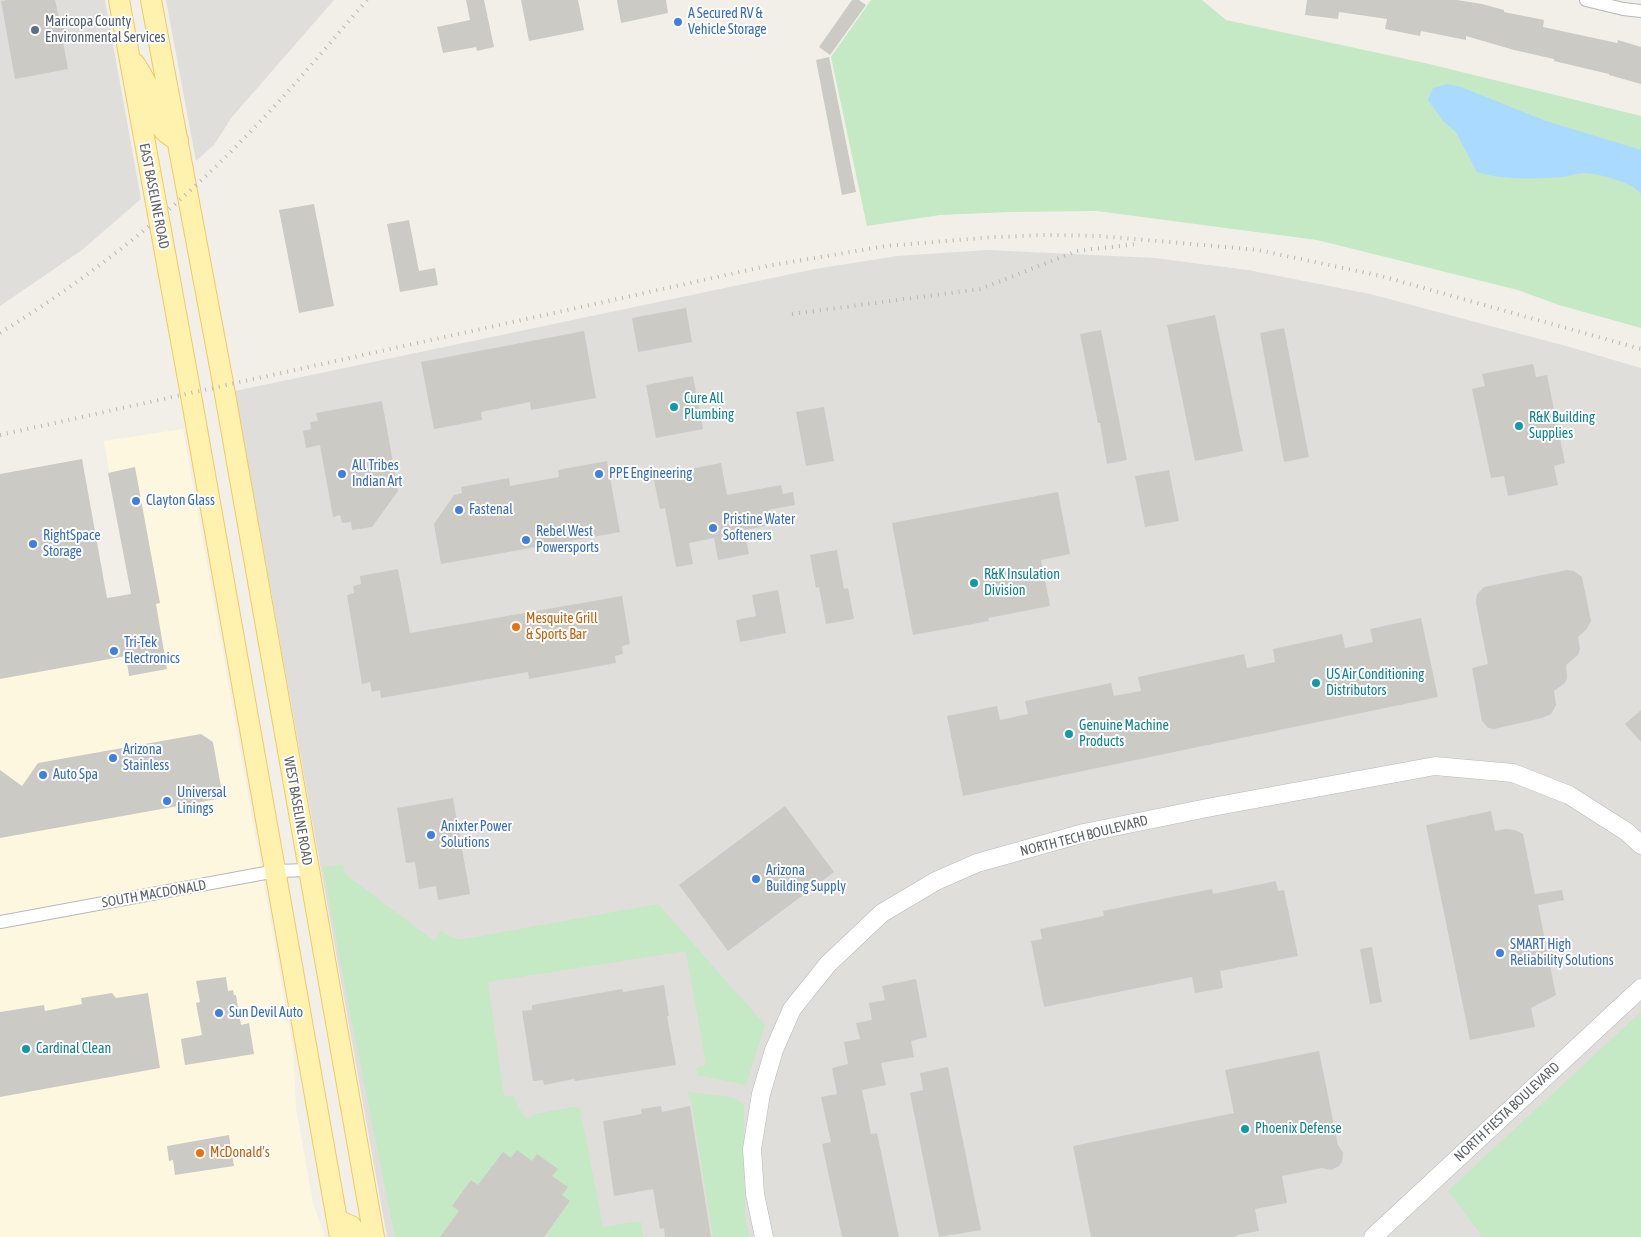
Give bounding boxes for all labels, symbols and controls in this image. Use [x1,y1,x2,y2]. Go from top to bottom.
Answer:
place label: A Secured RV & Vehicle Storage [688,6,767,38]
place label: Maricopa County Environmental Services [45,14,165,46]
marker: A Secured RV & Vehicle Storage [672,16,684,28]
marker: Maricopa County Environmental Services [29,24,41,36]
street label: EAST BASELINE ROAD [136,142,172,250]
place label: Cure All Plumbing [684,391,734,424]
marker: Cure All Plumbing [668,401,680,413]
place label: R&K Building Supplies [1529,410,1595,442]
marker: R&K Building Supplies [1513,420,1525,432]
place label: All Tribes Indian Art [352,458,402,491]
place label: PPE Engineering [609,466,692,482]
marker: All Tribes Indian Art [336,468,348,480]
marker: PPE Engineering [593,468,605,480]
place label: Clayton Glass [146,493,215,509]
marker: Clayton Glass [130,495,142,507]
place label: Fastenal [469,502,513,518]
marker: Fastenal [453,504,465,516]
place label: Pristine Water Softeners [723,512,795,544]
marker: Pristine Water Softeners [707,522,719,534]
place label: Rebel West Powersports [536,524,599,556]
place label: RightSpace Storage [43,528,101,560]
marker: Rebel West Powersports [520,534,532,546]
marker: RightSpace Storage [27,538,39,550]
place label: R&K Insulation Division [984,567,1060,600]
marker: R&K Insulation Division [968,577,980,589]
place label: Mesquite Grill & Sports Bar [526,611,598,644]
marker: Mesquite Grill & Sports Bar [510,621,522,633]
place label: Tri-Tek Electronics [124,635,180,668]
marker: Tri-Tek Electronics [108,645,120,657]
place label: US Air Conditioning Distributors [1326,667,1424,700]
marker: US Air Conditioning Distributors [1310,677,1322,689]
place label: Genuine Machine Products [1079,718,1169,750]
marker: Genuine Machine Products [1063,728,1075,740]
place label: Arizona Stainless [123,742,169,774]
marker: Arizona Stainless [107,752,119,764]
street label: WEST BASELINE ROAD [280,755,316,867]
place label: Auto Spa [53,767,98,783]
marker: Auto Spa [37,769,49,781]
place label: Universal Linings [177,785,227,818]
marker: Universal Linings [161,795,173,807]
street label: NORTH TECH BOULEVARD [1018,812,1150,860]
place label: Anixter Power Solutions [441,819,512,852]
marker: Anixter Power Solutions [425,829,437,841]
place label: Arizona Building Supply [766,863,846,896]
marker: Arizona Building Supply [750,873,762,885]
street label: SOUTH MACDONALD [101,877,207,911]
place label: SMART High Reliability Solutions [1510,937,1614,970]
marker: SMART High Reliability Solutions [1494,947,1506,959]
place label: Sun Devil Auto [229,1005,303,1021]
marker: Sun Devil Auto [213,1007,225,1019]
place label: Cardinal Clean [36,1041,111,1057]
marker: Cardinal Clean [20,1043,32,1055]
street label: NORTH FIESTA BOULEVARD [1451,1059,1563,1165]
place label: Phoenix Defense [1255,1121,1342,1137]
marker: Phoenix Defense [1239,1123,1251,1135]
place label: McDonald's [210,1145,270,1161]
marker: McDonald's [194,1147,206,1159]

